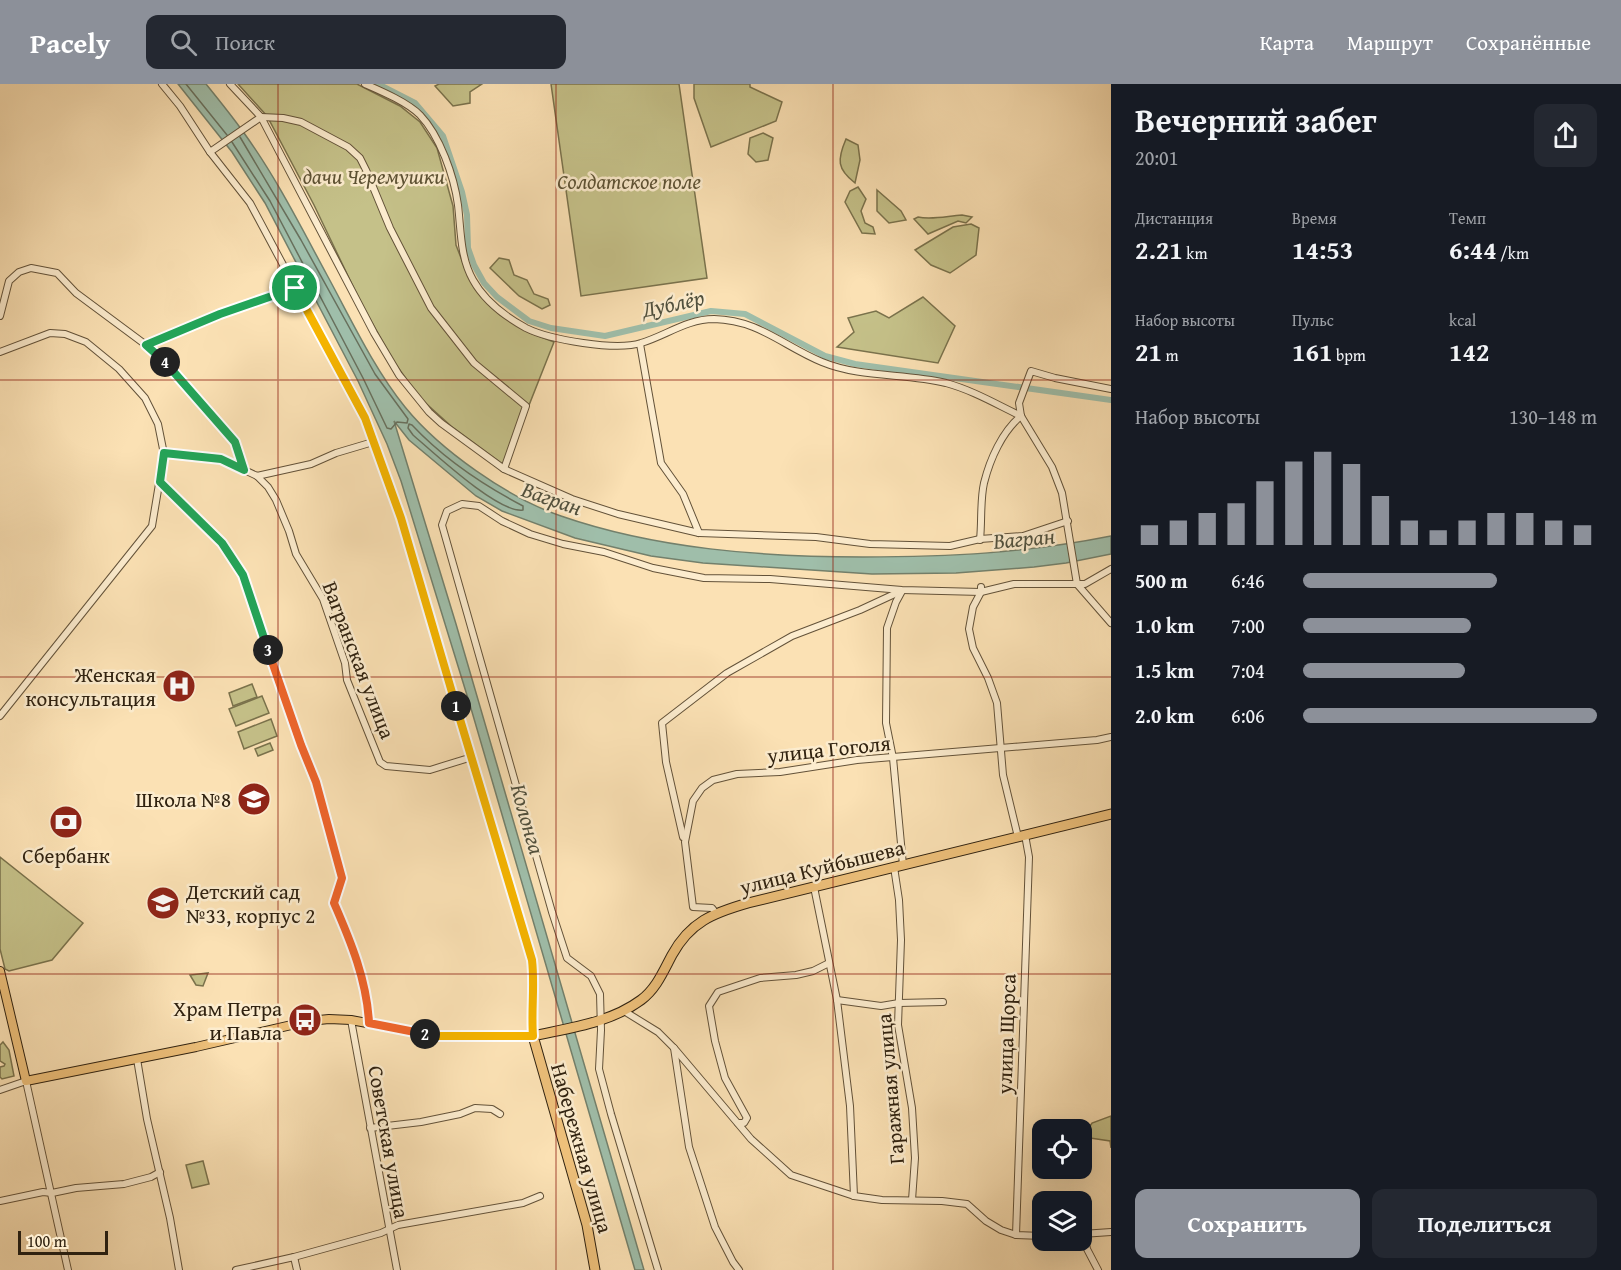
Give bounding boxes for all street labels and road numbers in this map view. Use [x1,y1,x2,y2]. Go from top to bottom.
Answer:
street label: Вагранская улица [315,577,403,743]
street label: улица Гоголя [765,727,893,771]
street label: улица Куйбышева [735,832,908,903]
street label: улица Щорса [988,973,1024,1096]
street label: Гаражная улица [868,1012,912,1166]
street label: Набережная улица [543,1059,621,1237]
street label: Советская улица [360,1063,418,1221]

